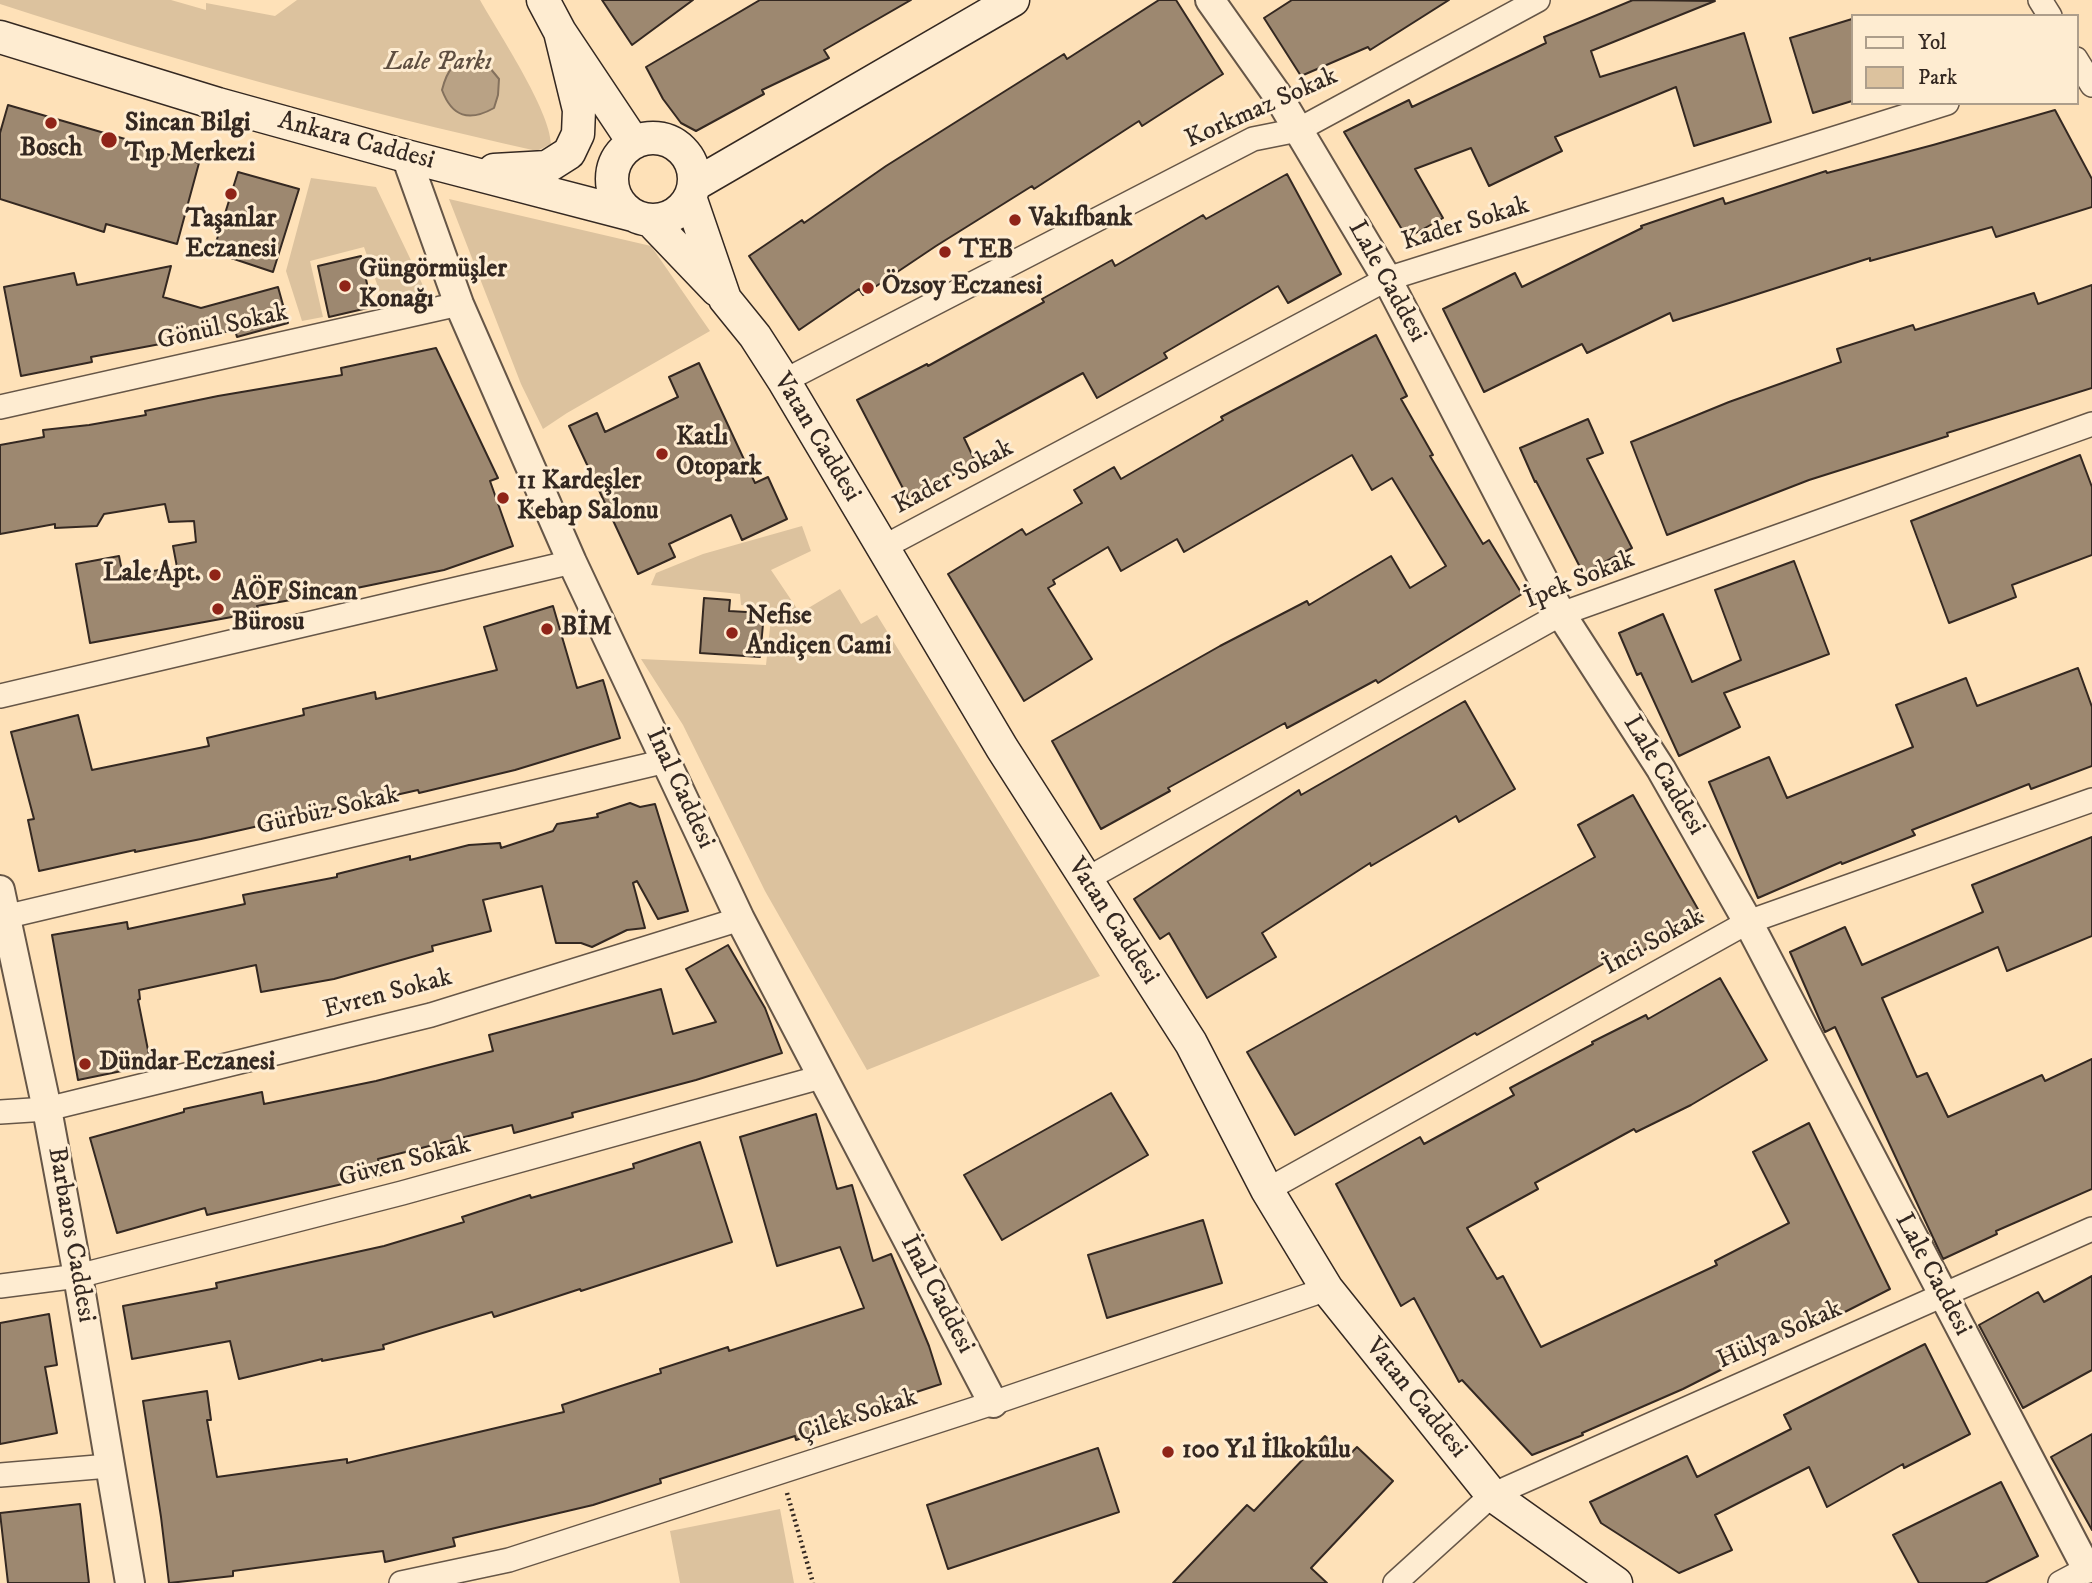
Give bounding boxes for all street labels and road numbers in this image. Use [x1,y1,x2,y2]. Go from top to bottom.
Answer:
street label: Korkmaz Sokak [1181,62,1343,156]
street label: Ankara Caddesi [274,106,438,178]
street label: Kader Sokak [1399,191,1533,259]
street label: Lale Caddesi [1340,216,1432,348]
street label: Gönül Sokak [155,298,291,358]
street label: Vatan Caddesi [765,368,867,508]
street label: Kader Sokak [889,433,1019,523]
street label: İpek Sokak [1520,545,1640,617]
street label: Lale Caddesi [1615,710,1711,842]
street label: İnal Caddesi [638,724,720,854]
street label: Gürbüz Sokak [254,780,402,844]
street label: Vatan Caddesi [1059,853,1165,991]
street label: İnci Sokak [1598,903,1710,983]
street label: Evren Sokak [320,963,456,1027]
street label: Güven Sokak [336,1130,474,1196]
street label: Barbaros Caddesi [39,1145,101,1325]
street label: Lale Caddesi [1887,1208,1977,1342]
street label: İnal Caddesi [892,1231,980,1359]
street label: Hülya Sokak [1713,1295,1847,1377]
street label: Vatan Caddesi [1357,1333,1473,1465]
street label: Çilek Sokak [794,1383,922,1451]

